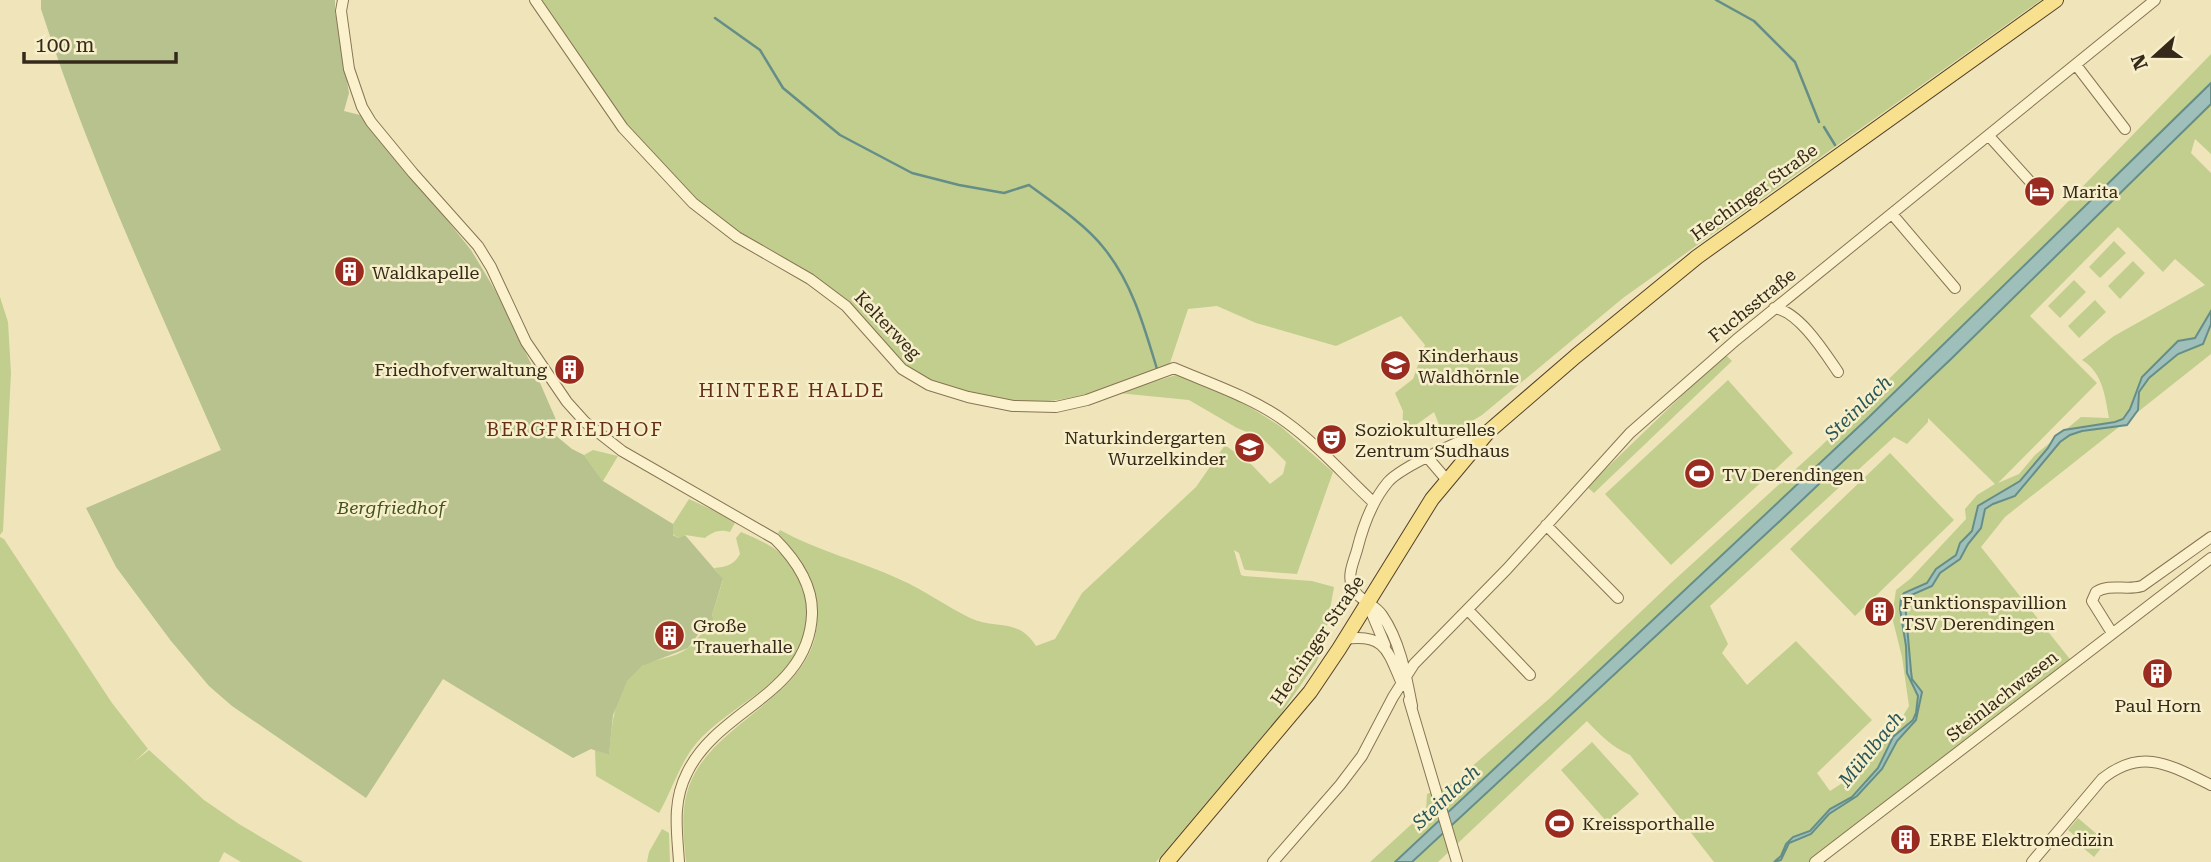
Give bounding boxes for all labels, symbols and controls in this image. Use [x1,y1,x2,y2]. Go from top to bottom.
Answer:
scale bar [24,21,177,65]
north arrow [2120,21,2190,91]
text: 100 m [35,33,95,57]
text: N [2126,51,2153,73]
street label: Hechinger Straße [1687,139,1821,245]
hotel icon: Marita [2022,174,2056,208]
place label: Marita [2062,181,2118,202]
building icon: Waldkapelle [332,255,366,289]
place label: Waldkapelle [372,262,480,283]
street label: Fuchsstraße [1704,264,1800,346]
street label: Kelterweg [850,287,926,364]
place label: Kinderhaus Waldhörnle [1418,345,1519,387]
school or university icon: Kinderhaus Waldhörnle [1378,348,1412,382]
building icon: Friedhofverwaltung [553,352,587,386]
place label: Friedhofverwaltung [374,359,548,380]
water label: Steinlach [1819,370,1896,446]
district label: HINTERE HALDE [699,379,885,402]
district label: BERGFRIEDHOF [486,418,664,441]
place label: Soziokulturelles Zentrum Sudhaus [1355,419,1509,461]
theatre icon: Soziokulturelles Zentrum Sudhaus [1315,422,1349,456]
place label: Naturkindergarten Wurzelkinder [1064,427,1226,469]
school or university icon: Naturkindergarten Wurzelkinder [1232,430,1266,464]
sports icon: TV Derendingen [1682,457,1716,491]
place label: TV Derendingen [1722,464,1864,485]
park label: Bergfriedhof [336,497,447,518]
street label: Hechinger Straße [1266,571,1368,709]
place label: Funktionspavillion TSV Derendingen [1902,592,2067,634]
building icon: Funktionspavillion TSV Derendingen [1862,595,1896,629]
place label: Große Trauerhalle [693,615,793,657]
building icon: Große Trauerhalle [653,618,687,652]
street label: Steinlachwasen [1942,646,2062,746]
building icon: Paul Horn [2141,657,2175,691]
place label: Paul Horn [2115,695,2202,716]
water label: Mühlbach [1833,707,1908,792]
water label: Steinlach [1407,760,1485,835]
sports icon: Kreissporthalle [1542,806,1576,840]
place label: Kreissporthalle [1582,813,1715,834]
building icon: ERBE Elektromedizin [1889,822,1923,856]
place label: ERBE Elektromedizin [1929,829,2114,850]

